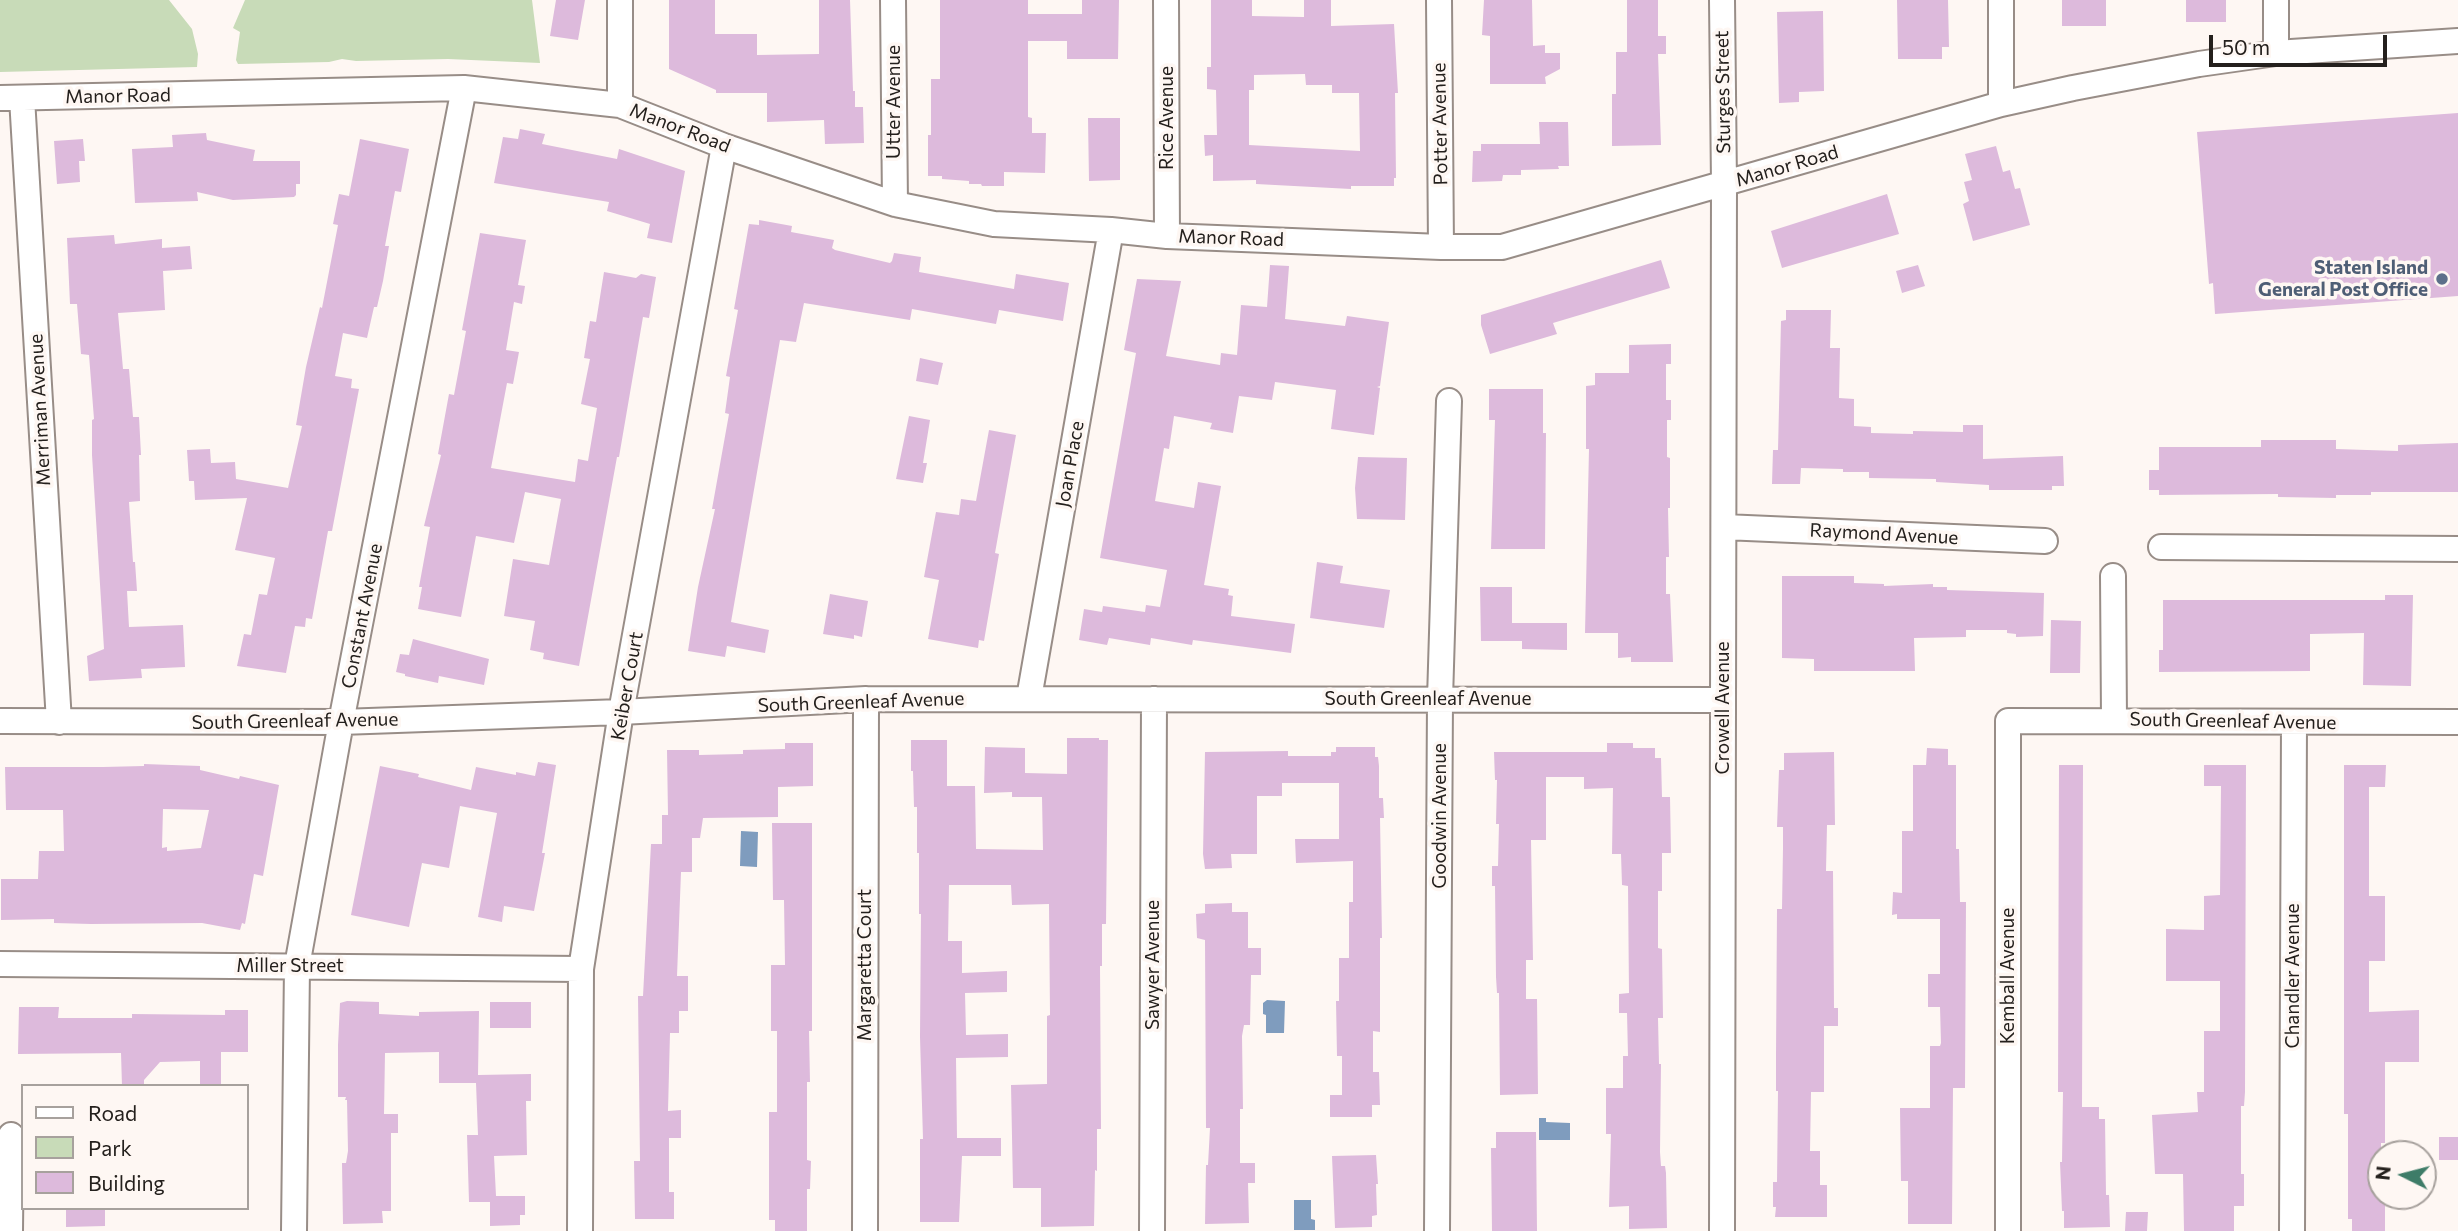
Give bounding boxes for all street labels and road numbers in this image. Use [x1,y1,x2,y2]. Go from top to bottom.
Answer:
street label: Sturges Street [1711,30,1735,154]
street label: Utter Avenue [883,45,905,159]
street label: Potter Avenue [1428,62,1452,186]
street label: Rice Avenue [1156,66,1178,170]
street label: Manor Road [65,84,171,108]
street label: Manor Road [627,98,733,158]
street label: Manor Road [1733,140,1841,192]
street label: Manor Road [1178,225,1284,251]
street label: Merriman Avenue [25,333,55,487]
street label: Joan Place [1051,419,1089,509]
street label: Raymond Avenue [1809,519,1959,549]
street label: Constant Avenue [337,542,387,690]
street label: Keiber Court [606,630,648,742]
street label: Crowell Avenue [1712,642,1734,774]
street label: South Greenleaf Avenue [757,687,965,717]
street label: South Greenleaf Avenue [1325,688,1531,710]
street label: South Greenleaf Avenue [191,708,399,734]
street label: South Greenleaf Avenue [2129,708,2337,734]
street label: Goodwin Avenue [1429,743,1451,889]
street label: Margaretta Court [854,889,876,1041]
street label: Sawyer Avenue [1142,900,1164,1030]
street label: Chandler Avenue [2282,903,2304,1049]
street label: Kemball Avenue [1997,908,2019,1044]
street label: Miller Street [236,955,344,977]

